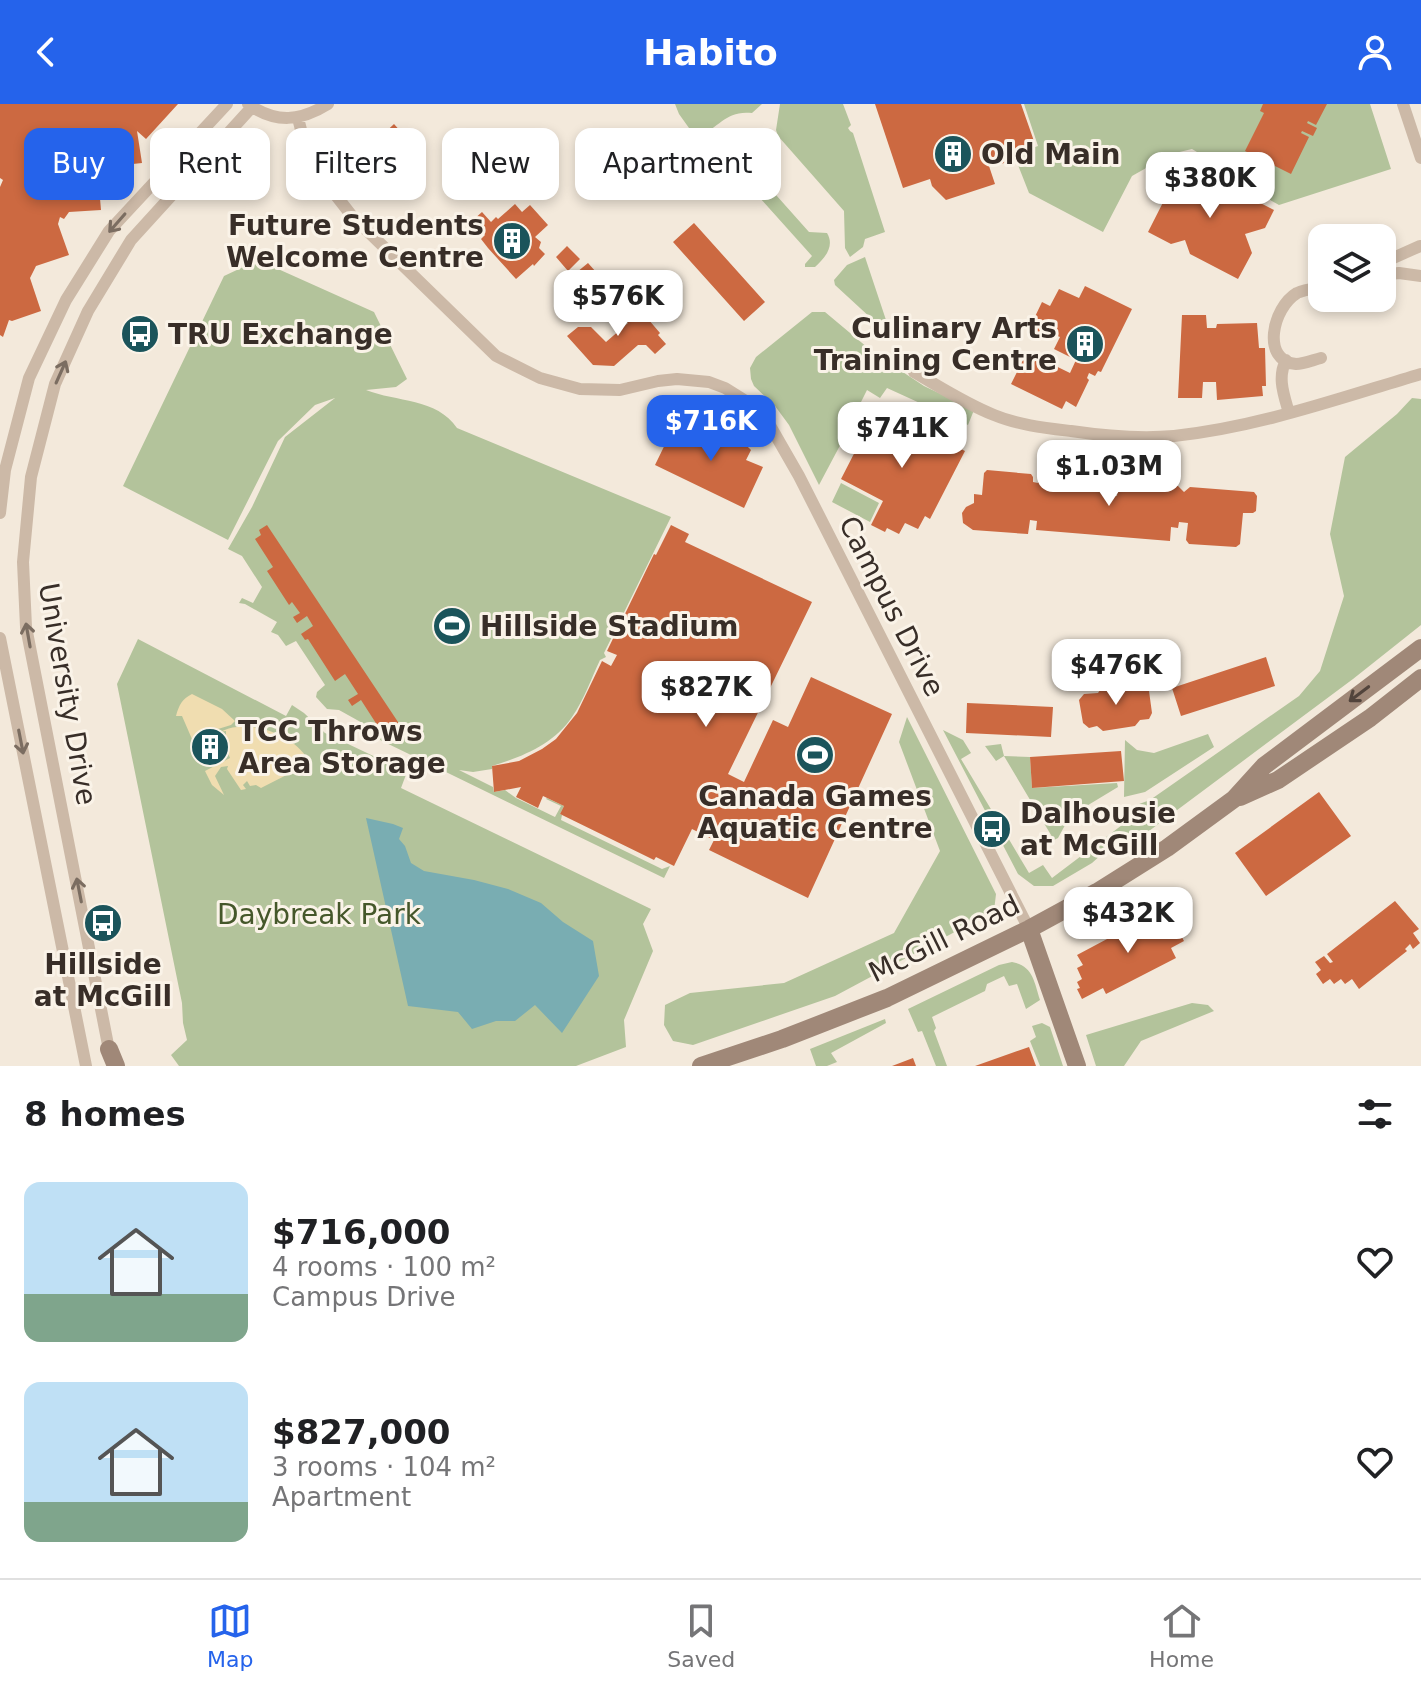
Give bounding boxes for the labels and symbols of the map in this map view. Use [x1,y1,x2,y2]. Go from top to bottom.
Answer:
building icon: Old Main [932,133,974,175]
place label: Old Main [981,138,1120,171]
pin: $380K [1154,152,1266,220]
place label: Future Students Welcome Centre [226,209,484,274]
one-way arrow [108,213,126,233]
building icon: Future Students Welcome Centre [491,220,533,262]
pin: $576K [562,270,674,338]
place label: Culinary Arts Training Centre [814,312,1057,377]
bus stop icon: TRU Exchange [119,313,161,355]
place label: TRU Exchange [168,318,393,351]
building icon: Culinary Arts Training Centre [1064,323,1106,365]
one-way arrow [54,360,69,385]
pin: $716K [655,395,767,463]
pin: $741K [846,402,958,470]
pin: $1.03M [1044,440,1174,508]
street label: Campus Drive [832,511,951,702]
street label: University Drive [32,581,103,808]
sports icon: Hillside Stadium [431,605,473,647]
place label: Hillside Stadium [480,610,738,643]
one-way arrow [20,623,35,649]
pin: $476K [1060,639,1172,707]
pin: $827K [650,661,762,729]
one-way arrow [1349,686,1370,703]
place label: TCC Throws Area Storage [238,715,446,780]
building icon: TCC Throws Area Storage [189,726,231,768]
one-way arrow [14,729,29,754]
sports icon: Canada Games Aquatic Centre [794,734,836,776]
place label: Canada Games Aquatic Centre [697,780,933,845]
place label: Dalhousie at McGill [1020,797,1176,862]
bus stop icon: Dalhousie at McGill [971,808,1013,850]
one-way arrow [71,878,86,904]
pin: $432K [1072,887,1184,955]
street label: McGill Road [863,888,1025,989]
park label: Daybreak Park [217,898,422,931]
bus stop icon: Hillside at McGill [82,902,124,944]
place label: Hillside at McGill [34,948,172,1013]

